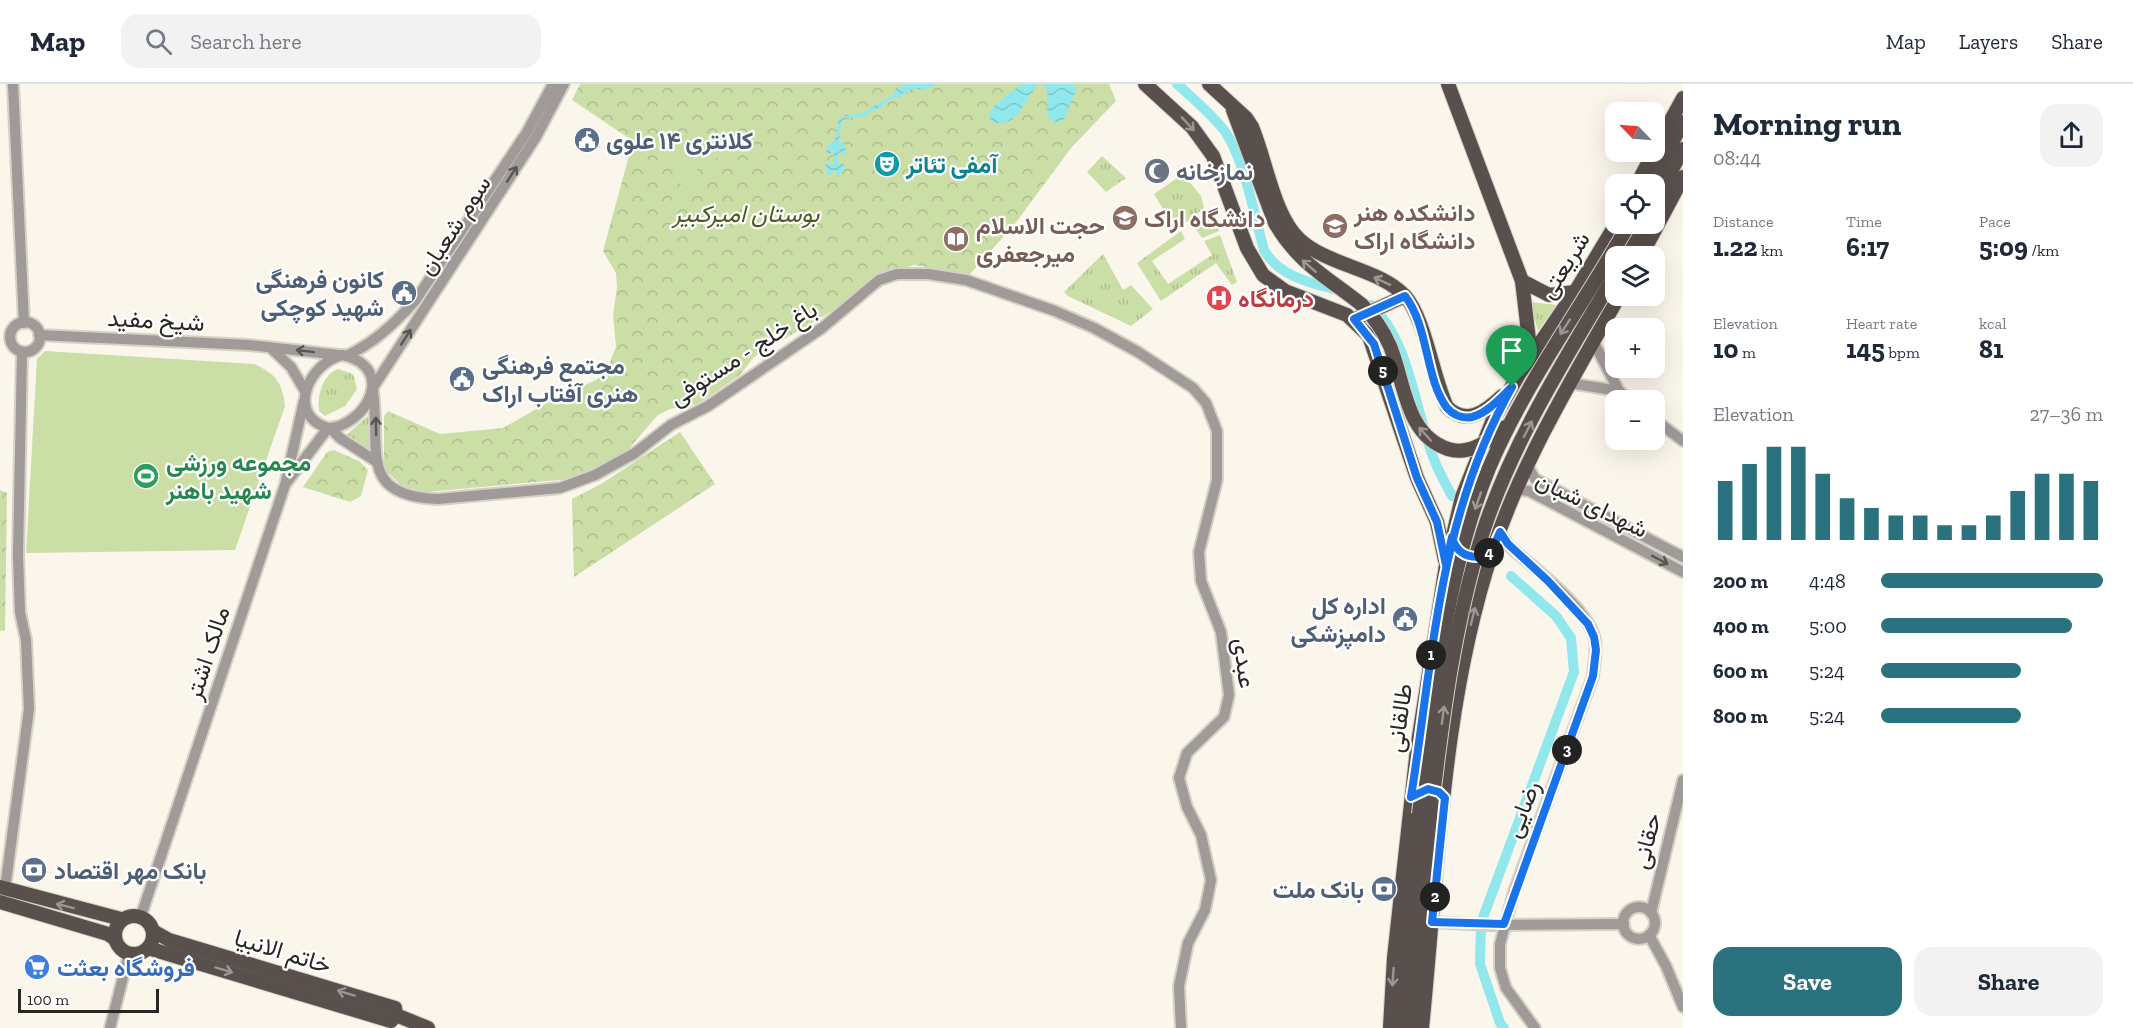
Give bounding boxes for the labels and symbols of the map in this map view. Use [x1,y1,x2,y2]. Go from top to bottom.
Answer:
north arrow [1605,102,1665,162]
one-way arrow [1181,116,1195,131]
public building icon: کلانتری ۱۴ علوی [572,125,602,155]
place label: کلانتری ۱۴ علوی [606,126,753,156]
theatre icon: آمفی تئاتر [872,149,902,179]
place label: آمفی تئاتر [905,150,999,180]
mosque icon: نمازخانه [1142,156,1172,186]
place label: نمازخانه [1176,157,1253,187]
one-way arrow [506,166,518,183]
street label: سوم شعبان [411,170,499,281]
place label: دانشکده هنر دانشگاه اراک [1353,198,1476,256]
park label: بوستان امیرکبیر [671,199,820,229]
school or university icon: دانشگاه اراک [1110,203,1140,233]
place label: دانشگاه اراک [1144,204,1266,234]
place label: حجت الاسلام میرجعفری [976,211,1105,269]
school or university icon: دانشکده هنر دانشگاه اراک [1320,211,1350,241]
library icon: حجت الاسلام میرجعفری [941,224,971,254]
street label: شریعتی [1532,226,1597,304]
one-way arrow [1302,260,1318,274]
place label: کانون فرهنگی شهید کوچکی [255,265,384,324]
one-way arrow [1373,275,1391,287]
public building icon: کانون فرهنگی شهید کوچکی [389,278,419,308]
hospital icon: درمانگاه [1204,283,1234,313]
place label: درمانگاه [1238,284,1314,314]
street label: باغ خلج - مستوفی [663,294,824,414]
street label: شیخ مفید [107,303,205,340]
one-way arrow [1559,318,1571,335]
pin [1486,325,1537,387]
one-way arrow [400,329,412,346]
one-way arrow [296,346,315,357]
place label: مجتمع فرهنگی هنری آفتاب اراک [482,351,638,409]
pin: 5 [1368,356,1398,386]
public building icon: مجتمع فرهنگی هنری آفتاب اراک [447,364,477,394]
one-way arrow [370,417,382,437]
one-way arrow [1523,420,1534,438]
one-way arrow [1418,427,1432,442]
place label: مجموعه ورزشی شهید باهنر [165,448,311,506]
sports icon: مجموعه ورزشی شهید باهنر [131,461,161,491]
street label: شهدای شبان [1531,464,1653,545]
one-way arrow [1471,491,1482,510]
pin: 4 [1474,538,1504,568]
one-way arrow [1651,554,1668,566]
place label: اداره کل دامپزشکی [1290,591,1386,650]
street label: مالک اشتر [178,603,237,705]
public building icon: اداره کل دامپزشکی [1390,604,1420,634]
one-way arrow [1468,607,1480,626]
street label: عبدی [1228,636,1262,690]
pin: 1 [1416,640,1446,670]
street label: طالقانی [1380,682,1418,754]
one-way arrow [1438,705,1449,725]
pin: 3 [1552,735,1582,765]
street label: رضایی [1498,776,1547,842]
street label: حقانی [1625,810,1667,872]
bank icon: بانک مهر اقتصاد [19,855,49,885]
place label: بانک مهر اقتصاد [54,856,207,886]
bank icon: بانک ملت [1369,874,1399,904]
place label: بانک ملت [1272,875,1364,904]
pin: 2 [1420,882,1450,912]
one-way arrow [55,899,74,911]
street label: خاتم الانبیا [230,923,335,981]
supermarket icon: فروشگاه بعثت [22,952,52,982]
place label: فروشگاه بعثت [57,953,195,983]
one-way arrow [214,965,233,976]
one-way arrow [1387,967,1398,987]
scale bar [18,986,159,1014]
one-way arrow [337,987,356,998]

